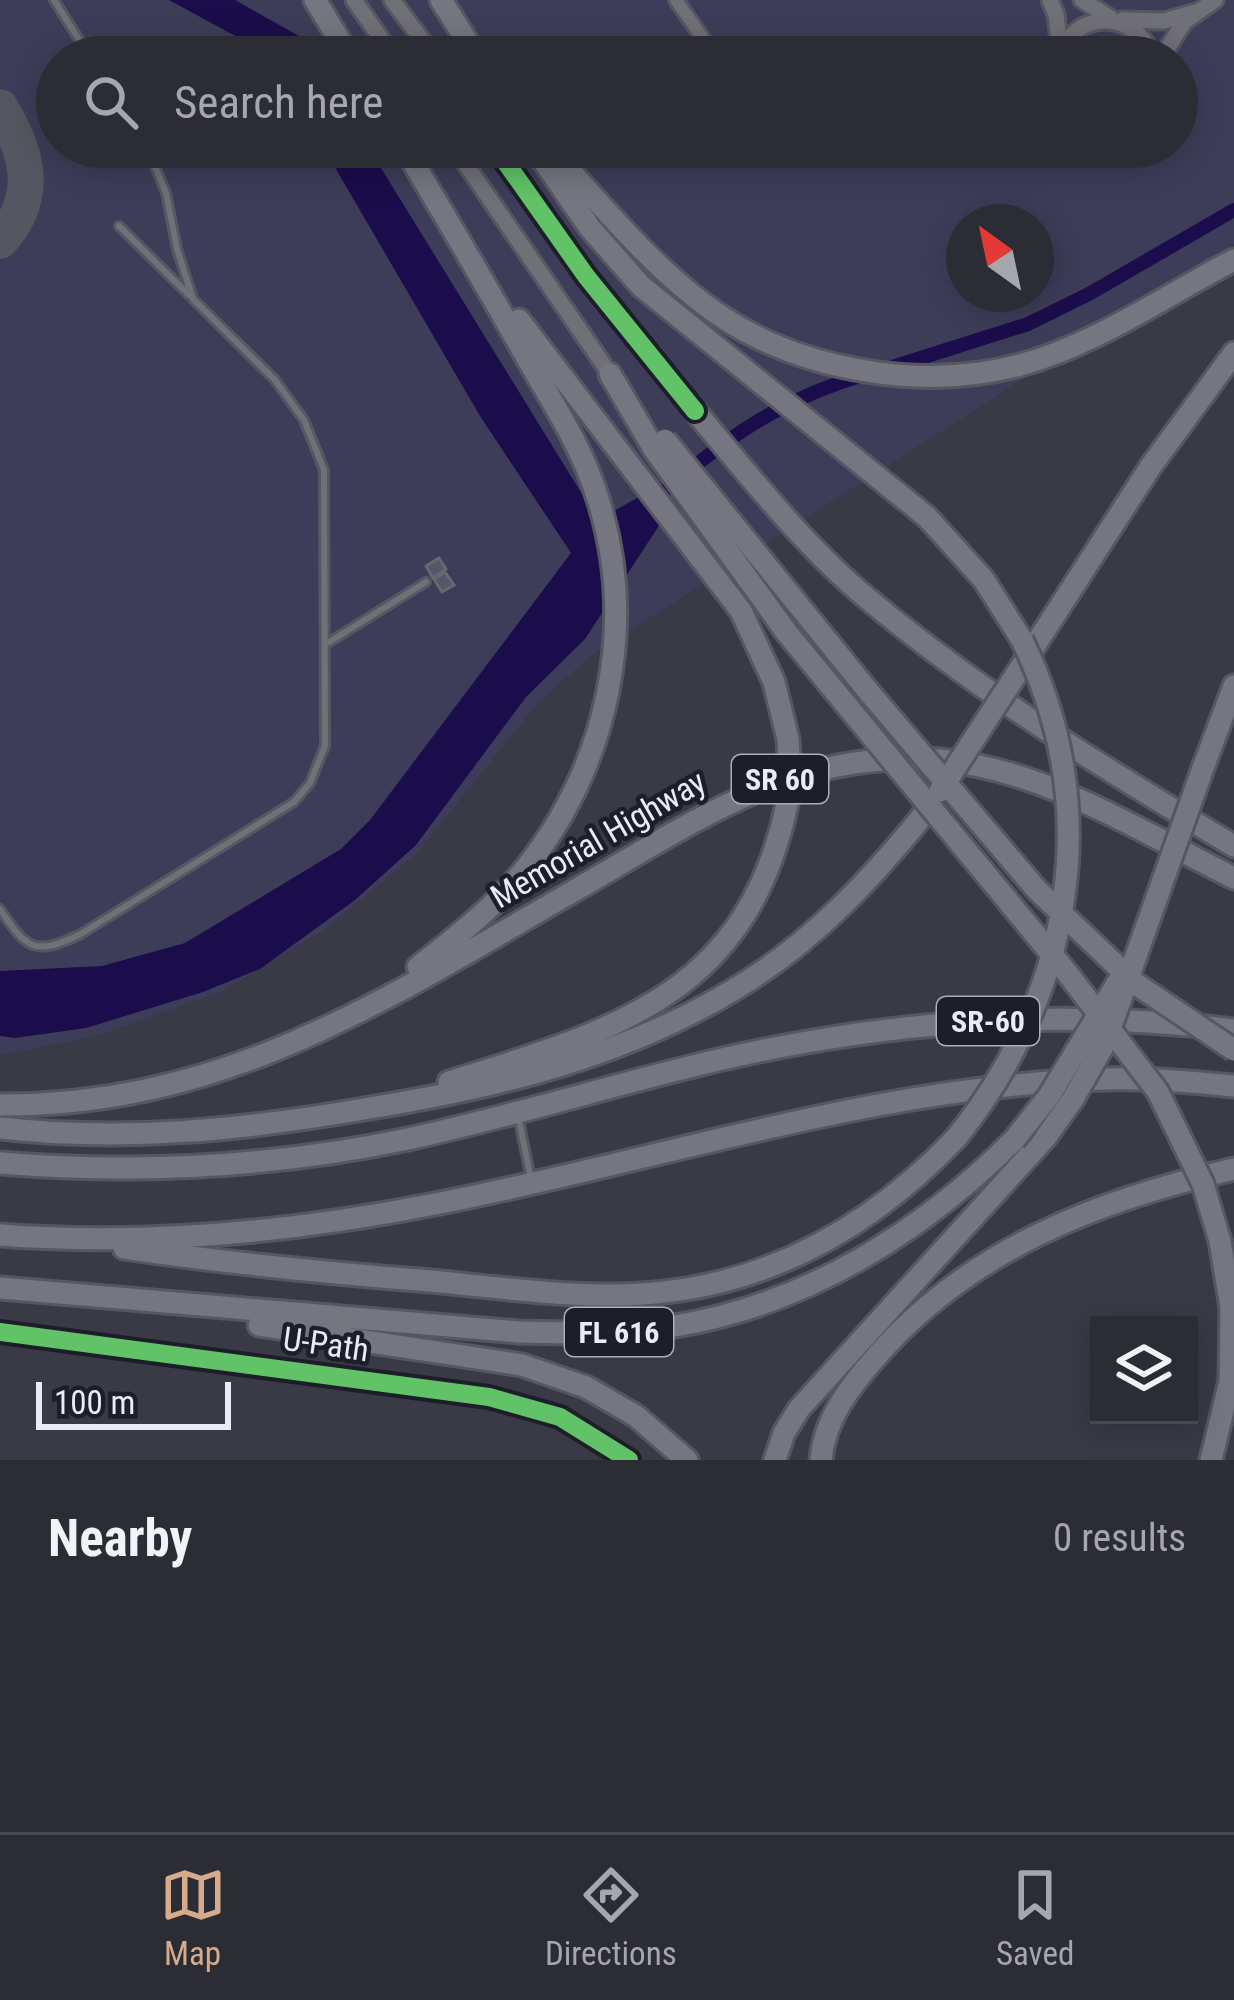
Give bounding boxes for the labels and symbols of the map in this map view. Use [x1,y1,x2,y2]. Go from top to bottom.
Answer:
north arrow [946,204,1054,312]
road number: SR 60 [732,755,828,803]
street label: Memorial Highway [484,762,712,916]
road number: SR-60 [937,997,1039,1045]
road number: FL 616 [565,1308,673,1356]
street label: U-Path [281,1319,371,1369]
scale bar [36,1376,231,1429]

